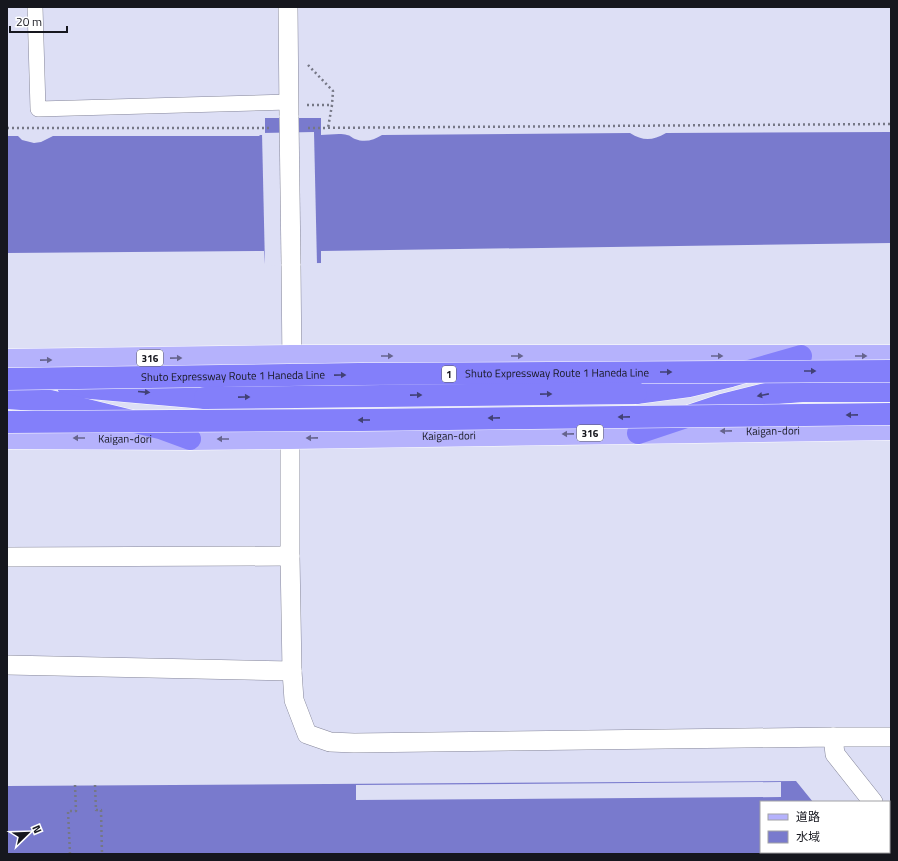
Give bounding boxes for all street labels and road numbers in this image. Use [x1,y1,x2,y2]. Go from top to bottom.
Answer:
road number: 316 [137,350,163,366]
street label: Shuto Expressway Route 1 Haneda Line [465,364,649,381]
street label: Shuto Expressway Route 1 Haneda Line [141,366,325,385]
road number: 1 [442,366,456,382]
street label: Kaigan-dori [746,422,800,439]
road number: 316 [577,425,603,441]
street label: Kaigan-dori [422,427,476,444]
street label: Kaigan-dori [98,430,152,447]

